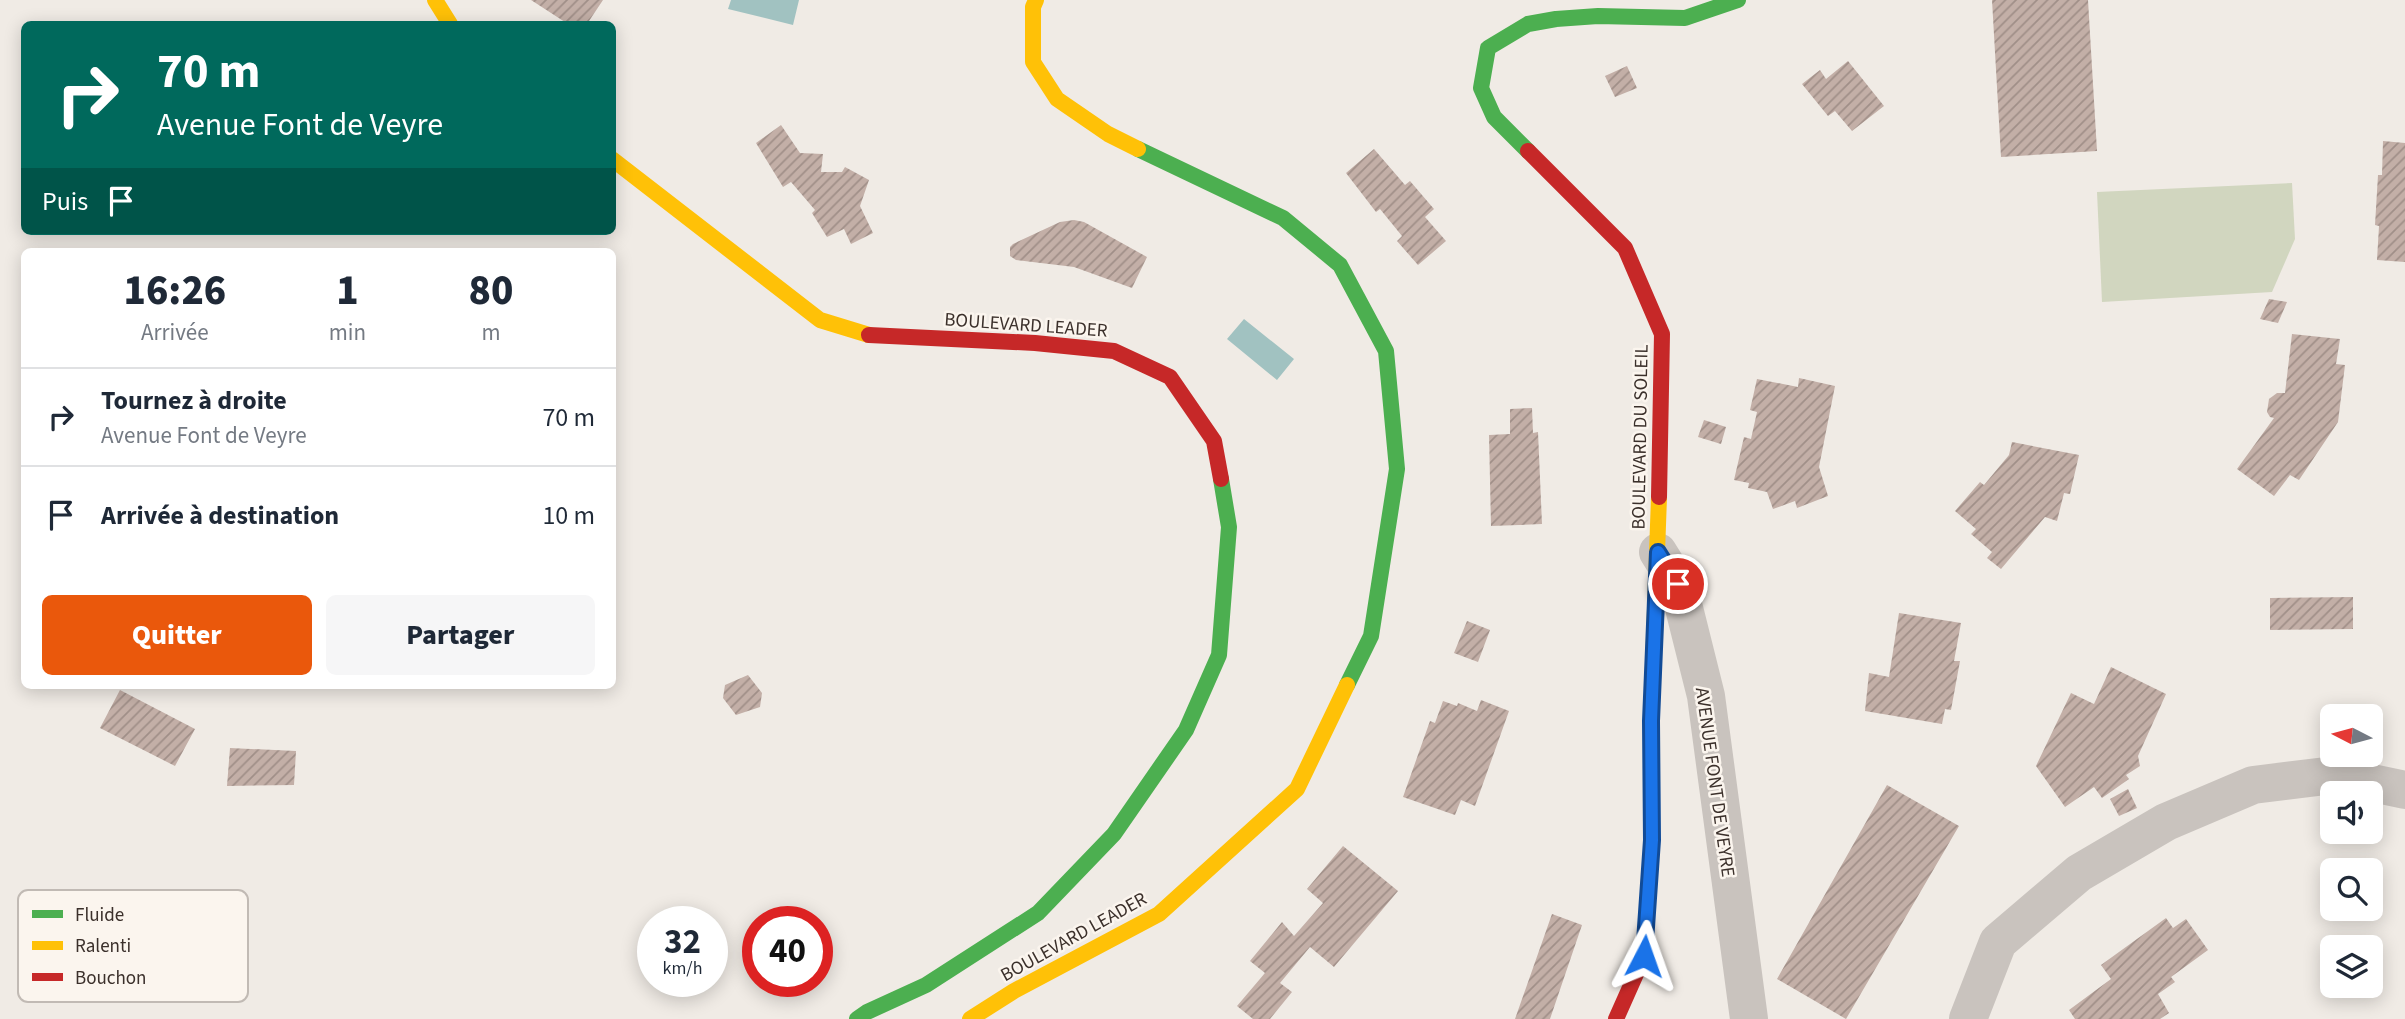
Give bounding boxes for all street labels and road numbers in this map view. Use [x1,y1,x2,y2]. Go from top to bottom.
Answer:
street label: BOULEVARD LEADER [943,306,1109,345]
street label: BOULEVARD DU SOLEIL [1625,344,1656,530]
street label: AVENUE FONT DE VEYRE [1688,686,1741,879]
street label: BOULEVARD LEADER [996,886,1152,989]

